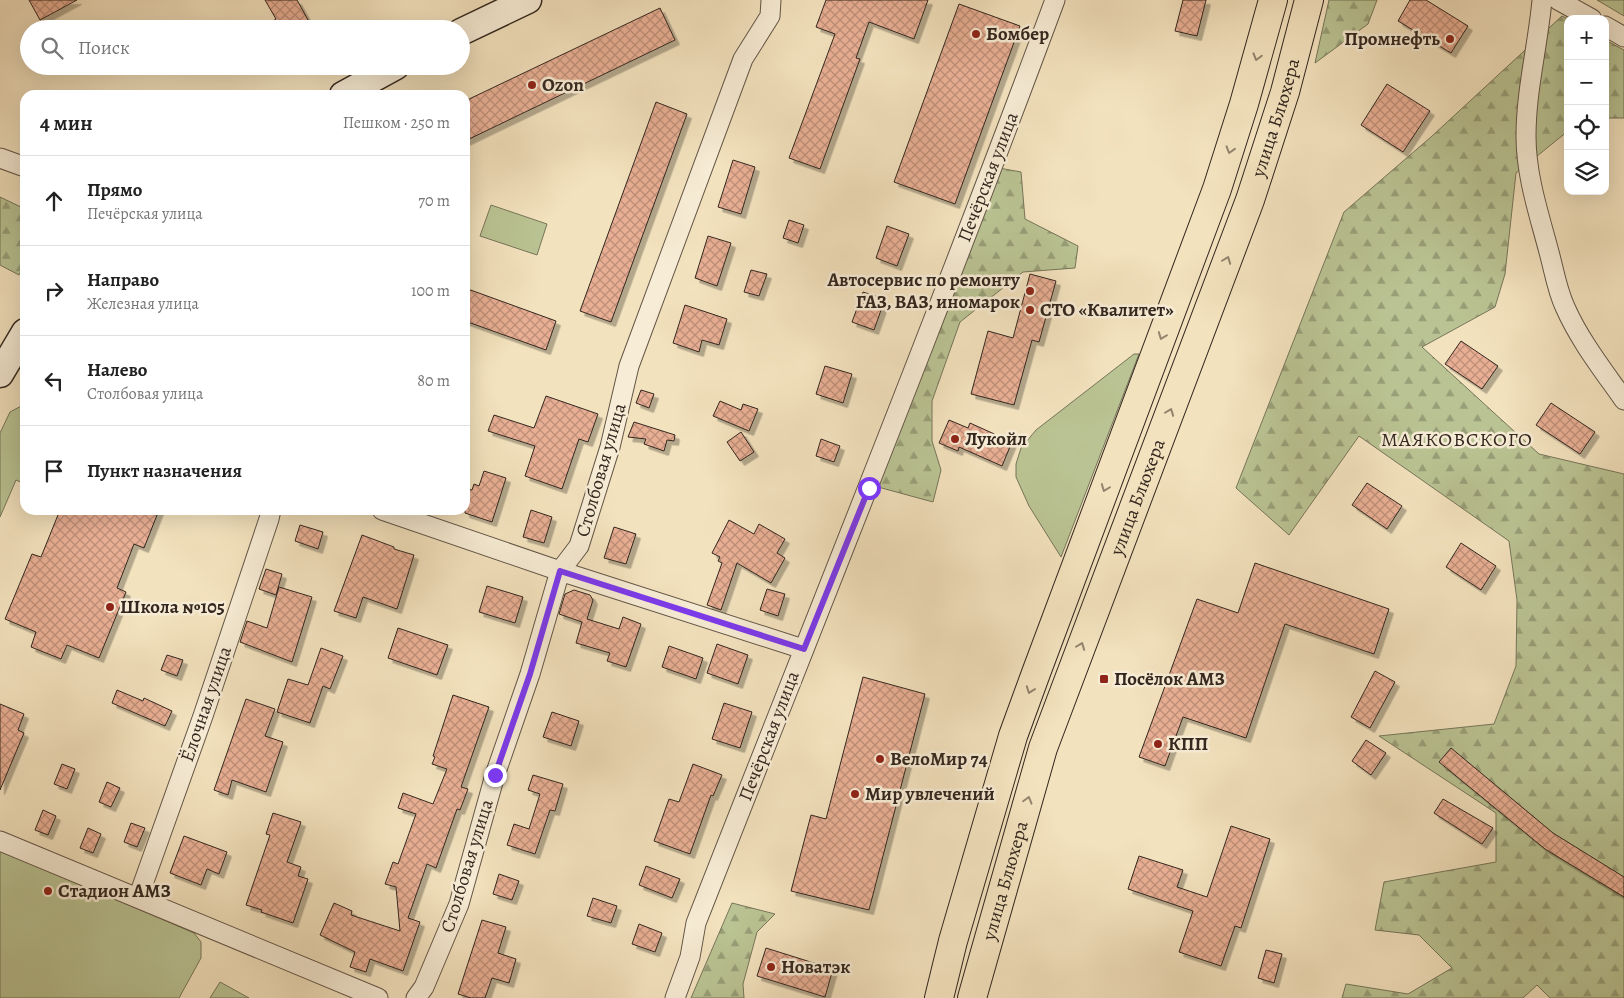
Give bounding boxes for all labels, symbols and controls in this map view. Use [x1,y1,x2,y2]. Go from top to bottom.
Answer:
map controls [1564,15,1609,195]
button: + [1564,15,1609,60]
search box [20,20,470,75]
place label: Бомбер [986,21,1049,47]
place label: Промнефть [1344,26,1440,52]
marker: Бомбер [970,28,982,40]
marker: Промнефть [1444,33,1456,45]
icon: search [38,34,66,62]
text: Поиск [78,35,130,61]
one-way arrow [1253,52,1263,60]
street label: улица Блюхера [1245,55,1306,181]
button: − [1564,60,1609,105]
place label: Ozon [542,72,584,98]
marker: Ozon [526,79,538,91]
button: locate [1564,105,1609,150]
street label: Печёрская улица [951,108,1025,246]
text: 4 мин [40,109,93,137]
text: Пешком · 250 m [343,112,450,134]
one-way arrow [1225,146,1235,154]
button: layers [1564,150,1609,195]
text: Прямо [87,177,142,203]
icon: ahead [40,187,68,215]
text: 70 m [418,190,450,212]
text: Печёрская улица [87,203,203,225]
one-way arrow [1221,257,1231,265]
text: Направо [87,267,159,293]
place label: Автосервис по ремонту ГАЗ, ВАЗ, иномарок [827,267,1021,315]
icon: right [40,277,68,305]
text: 100 m [411,280,450,302]
marker: Автосервис по ремонту ГАЗ, ВАЗ, иномарок [1024,285,1036,297]
text: Железная улица [87,293,199,315]
place label: СТО «Квалитет» [1040,297,1174,323]
marker: СТО «Квалитет» [1024,304,1036,316]
one-way arrow [1158,331,1169,340]
text: Налево [87,357,147,383]
icon: left [40,367,68,395]
text: 80 m [417,370,450,392]
text: Столбовая улица [87,383,203,405]
street label: Столбовая улица [569,400,633,540]
one-way arrow [1164,409,1174,417]
place label: Лукойл [965,426,1027,452]
district label: МАЯКОВСКОГО [1381,426,1533,453]
marker: Лукойл [949,433,961,445]
street label: улица Блюхера [1103,435,1172,560]
icon: arrive [40,457,68,485]
text: Пункт назначения [87,458,242,484]
route start [858,477,881,500]
one-way arrow [1101,483,1111,492]
place label: Школа №105 [120,594,225,620]
marker: Школа №105 [104,601,116,613]
one-way arrow [1075,642,1085,651]
street label: Ёлочная улица [174,643,238,765]
place label: Посёлок АМЗ [1114,666,1225,692]
street label: Печёрская улица [732,667,806,805]
marker: Посёлок АМЗ [1098,673,1110,685]
one-way arrow [1026,685,1036,693]
place label: КПП [1168,731,1208,757]
marker: КПП [1152,738,1164,750]
place label: ВелоМир 74 [890,746,988,772]
marker: ВелоМир 74 [874,753,886,765]
route end [484,764,507,787]
place label: Мир увлечений [865,781,995,807]
marker: Мир увлечений [849,788,861,800]
one-way arrow [1022,795,1033,804]
street label: Столбовая улица [434,796,500,936]
street label: улица Блюхера [976,818,1035,944]
place label: Стадион АМЗ [58,878,171,904]
marker: Стадион АМЗ [42,885,54,897]
place label: Новатэк [781,954,850,980]
marker: Новатэк [765,961,777,973]

